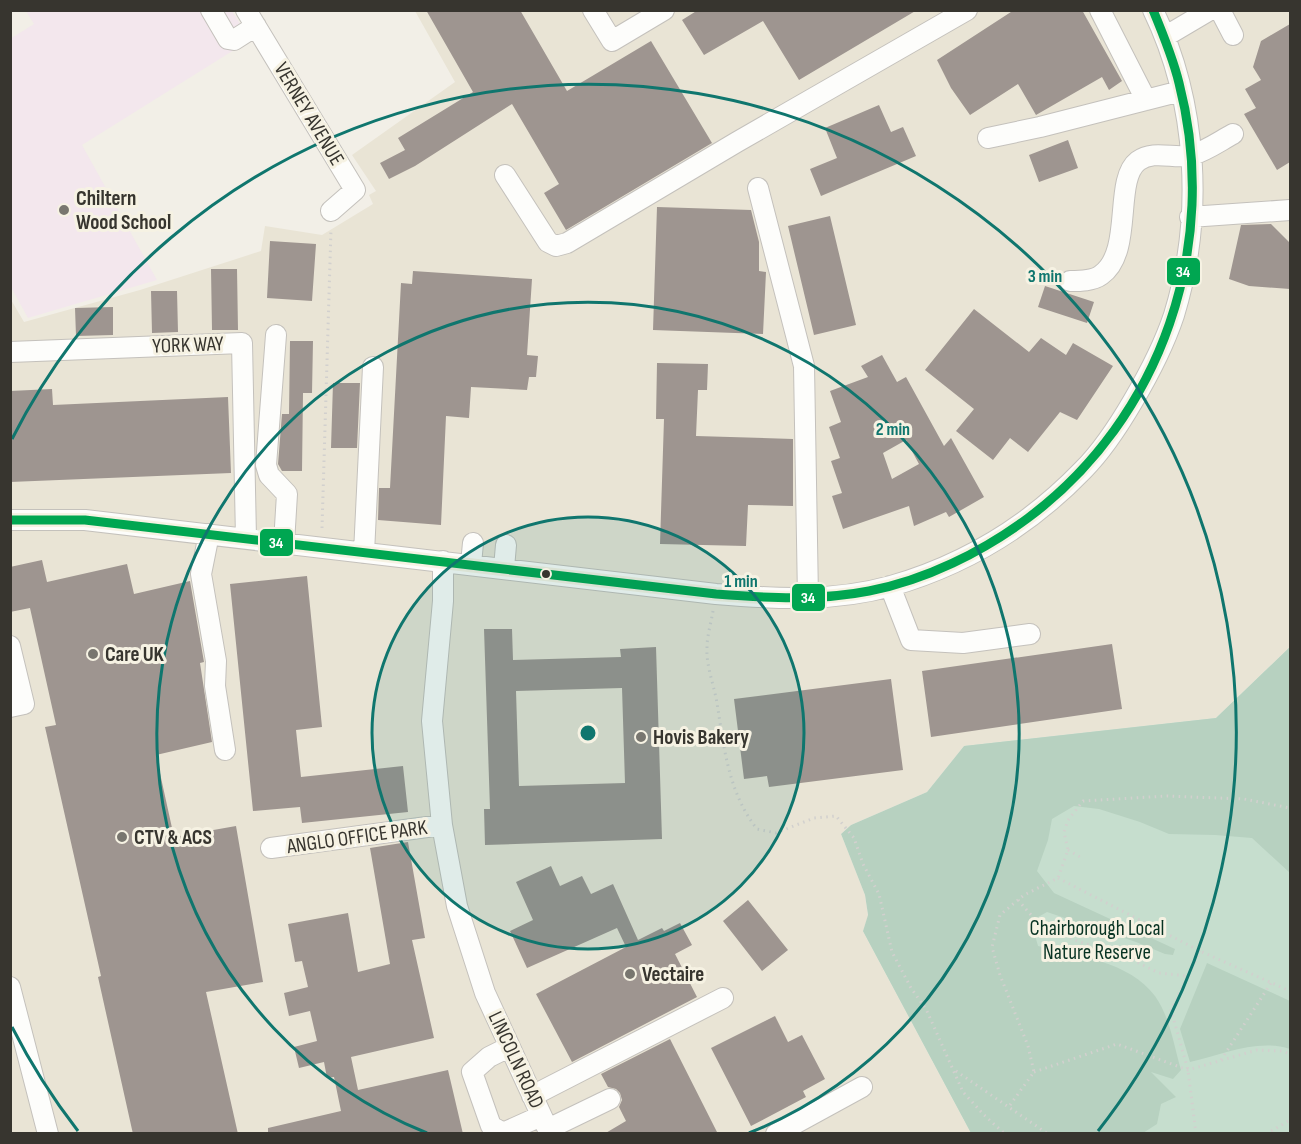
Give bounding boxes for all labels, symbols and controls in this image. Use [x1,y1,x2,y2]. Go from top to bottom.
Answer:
street label: VERNEY AVENUE [269,58,349,170]
place label: Chiltern Wood School [76,186,171,235]
marker: Chiltern Wood School [57,203,71,217]
line badge: 34 [1166,257,1201,286]
text: 34 [1176,263,1191,282]
text: 3 min [1028,266,1062,287]
street label: YORK WAY [152,331,224,359]
text: 2 min [876,419,910,440]
line badge: 34 [259,528,294,557]
text: 34 [269,534,284,553]
unlabelled marker [540,568,552,580]
text: 1 min [724,571,758,592]
line badge: 34 [791,583,826,612]
text: 34 [801,589,816,608]
place label: Care UK [105,642,165,667]
marker: Care UK [86,647,100,661]
centre of rings [578,723,598,743]
place label: Hovis Bakery [653,725,749,750]
marker: Hovis Bakery [634,730,648,744]
street label: ANGLO OFFICE PARK [284,815,429,859]
place label: CTV & ACS [134,825,212,850]
marker: CTV & ACS [115,830,129,844]
park label: Chairborough Local Nature Reserve [1030,916,1164,965]
place label: Vectaire [642,962,704,987]
marker: Vectaire [623,967,637,981]
street label: LINCOLN ROAD [483,1008,549,1112]

